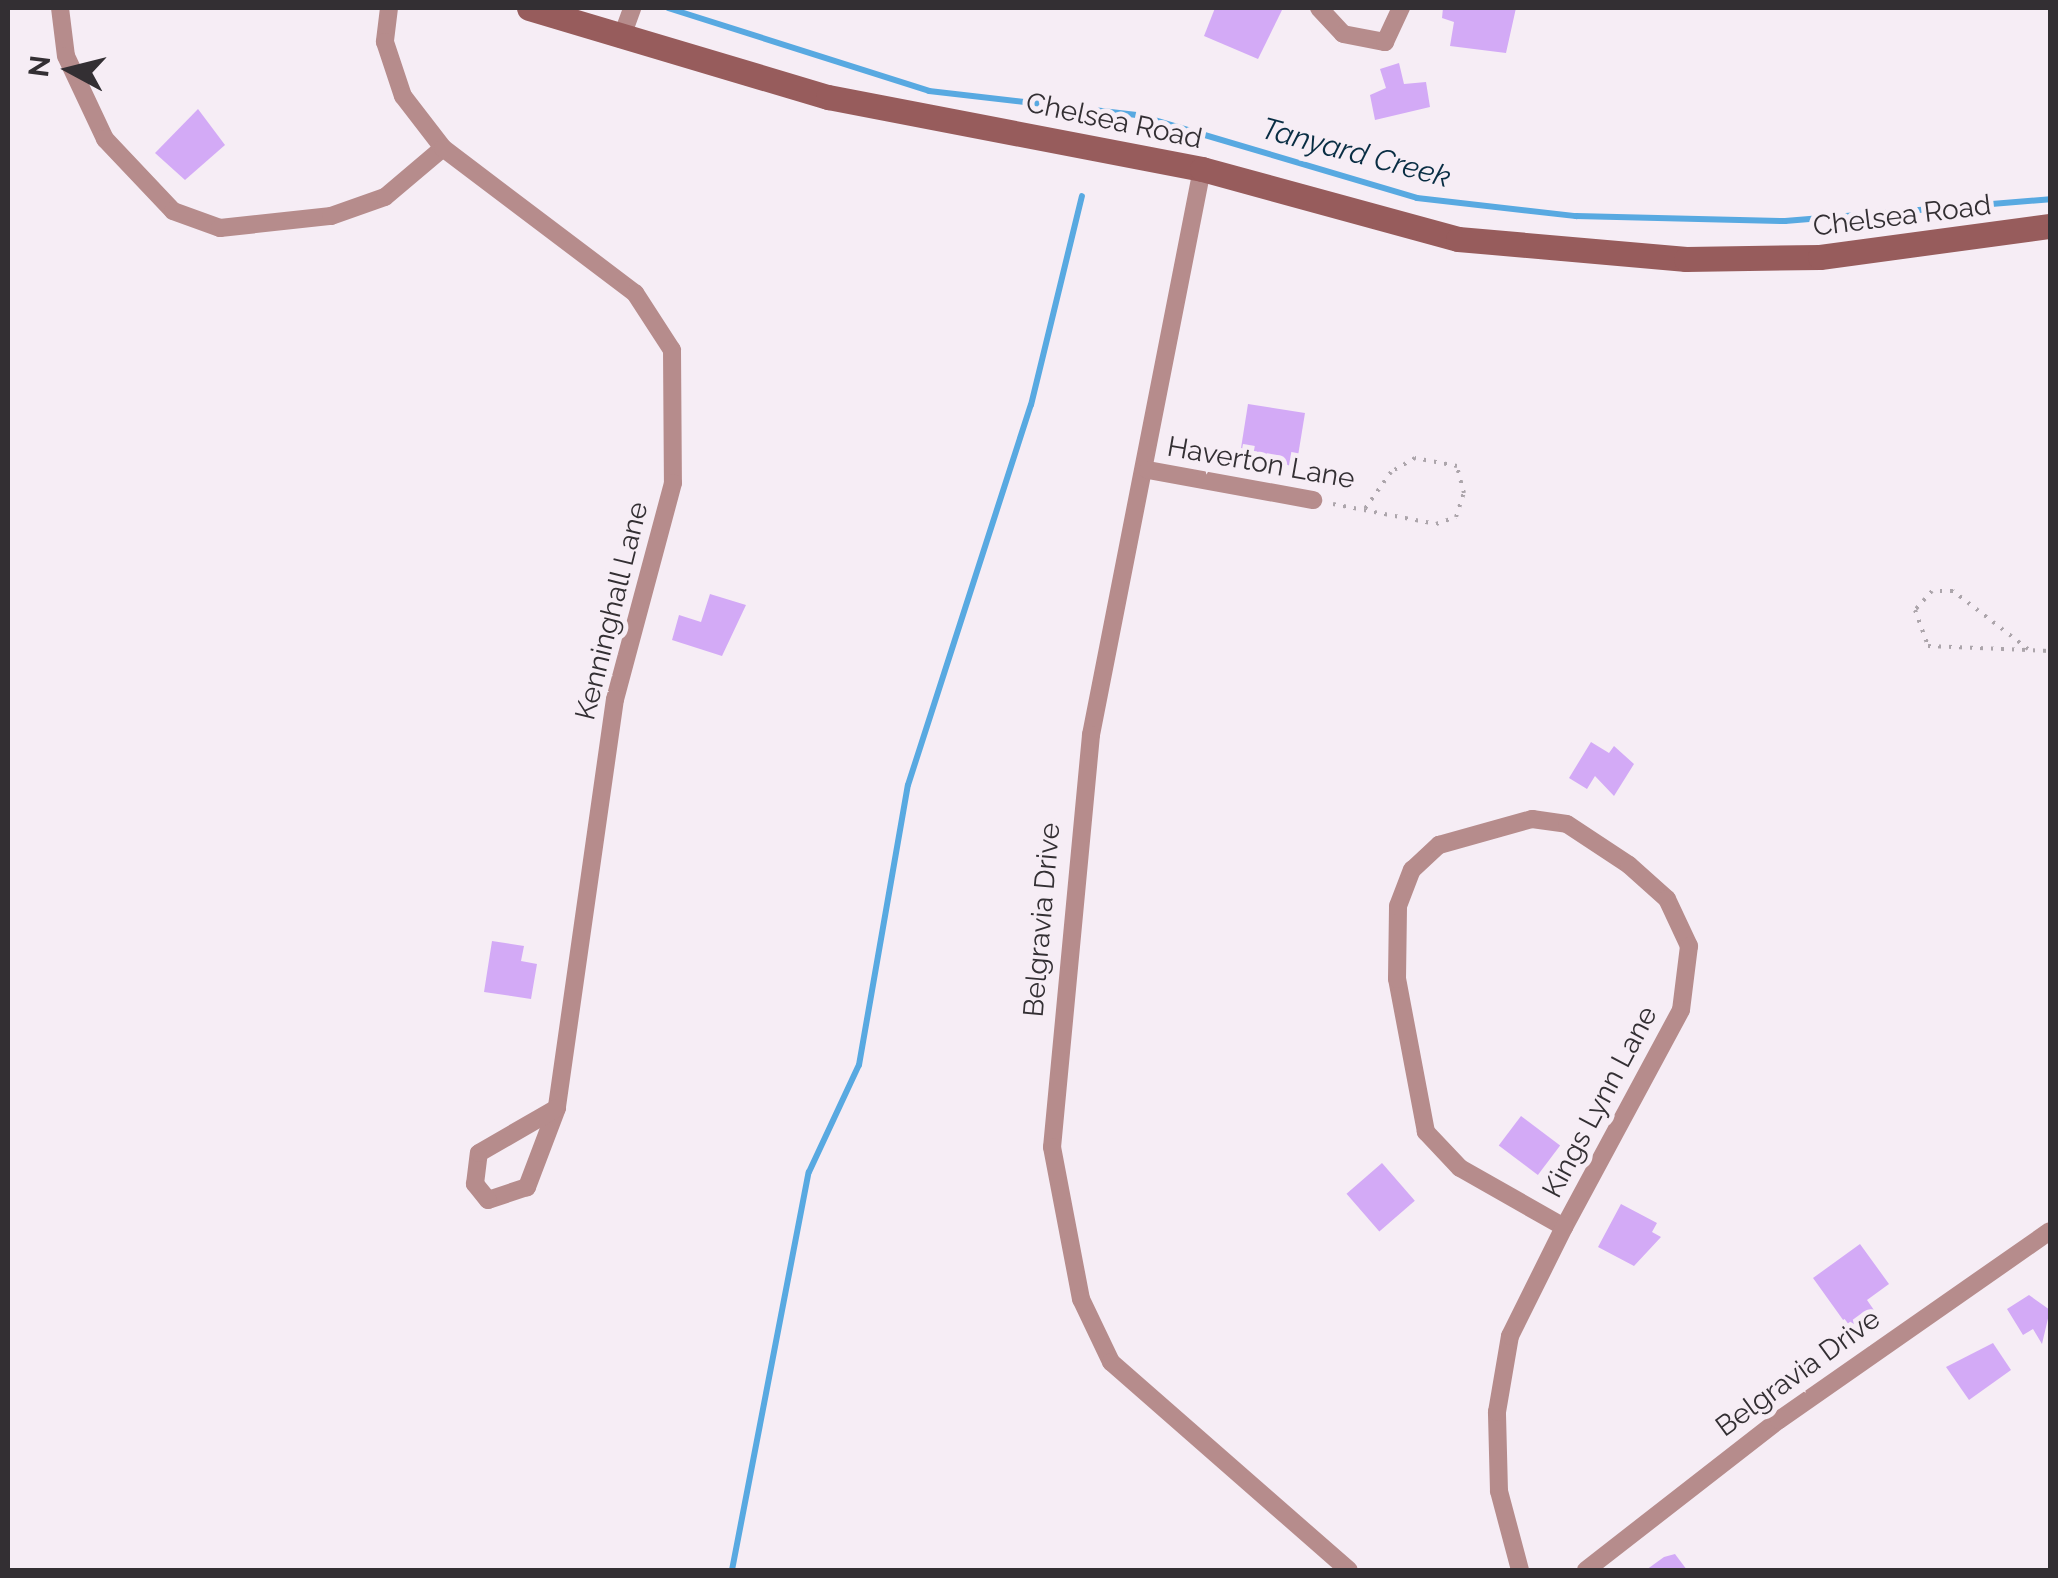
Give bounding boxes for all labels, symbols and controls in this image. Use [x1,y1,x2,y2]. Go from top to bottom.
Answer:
north arrow [20,20,120,120]
text: N [22,54,57,79]
street label: Chelsea Road [1023,86,1205,156]
water label: Tanyard Creek [1258,110,1454,196]
street label: Chelsea Road [1811,188,1993,244]
street label: Haverton Lane [1165,430,1357,496]
street label: Kenninghall Lane [569,498,655,724]
street label: Belgravia Drive [1017,821,1067,1019]
street label: Kings Lynn Lane [1535,1001,1665,1203]
street label: Belgravia Drive [1709,1302,1887,1444]

